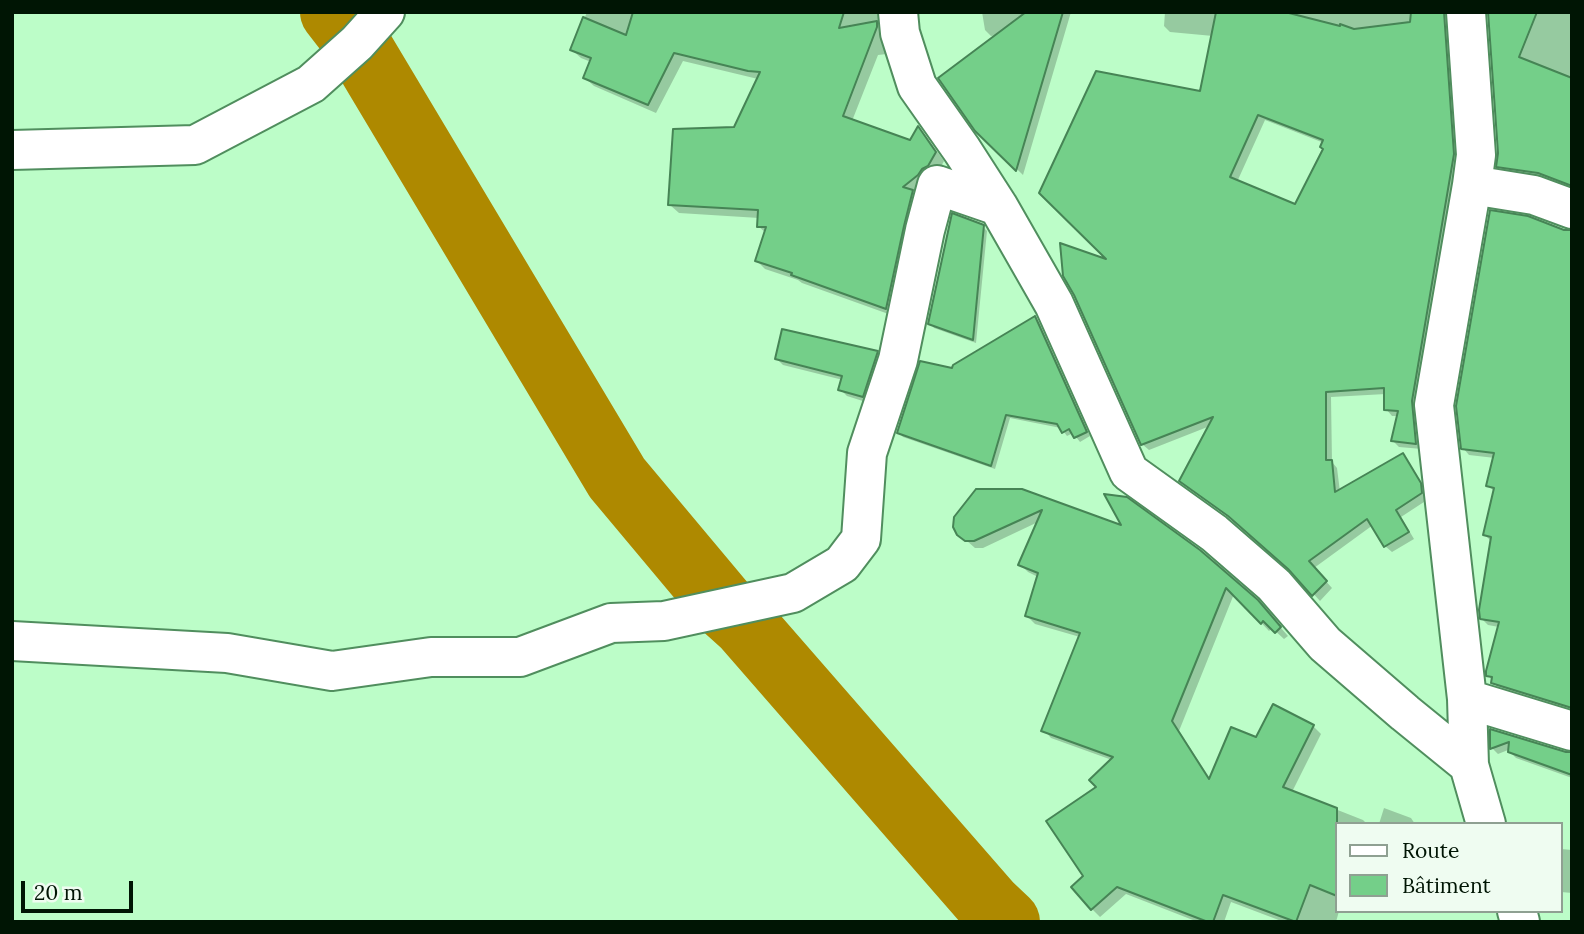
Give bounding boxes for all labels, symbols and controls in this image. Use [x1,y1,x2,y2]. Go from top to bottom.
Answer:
legend [1336,822,1563,913]
text: Route [1402,837,1459,864]
scale bar [24,867,136,911]
text: Bâtiment [1402,872,1491,899]
text: 20 m [34,879,83,906]

